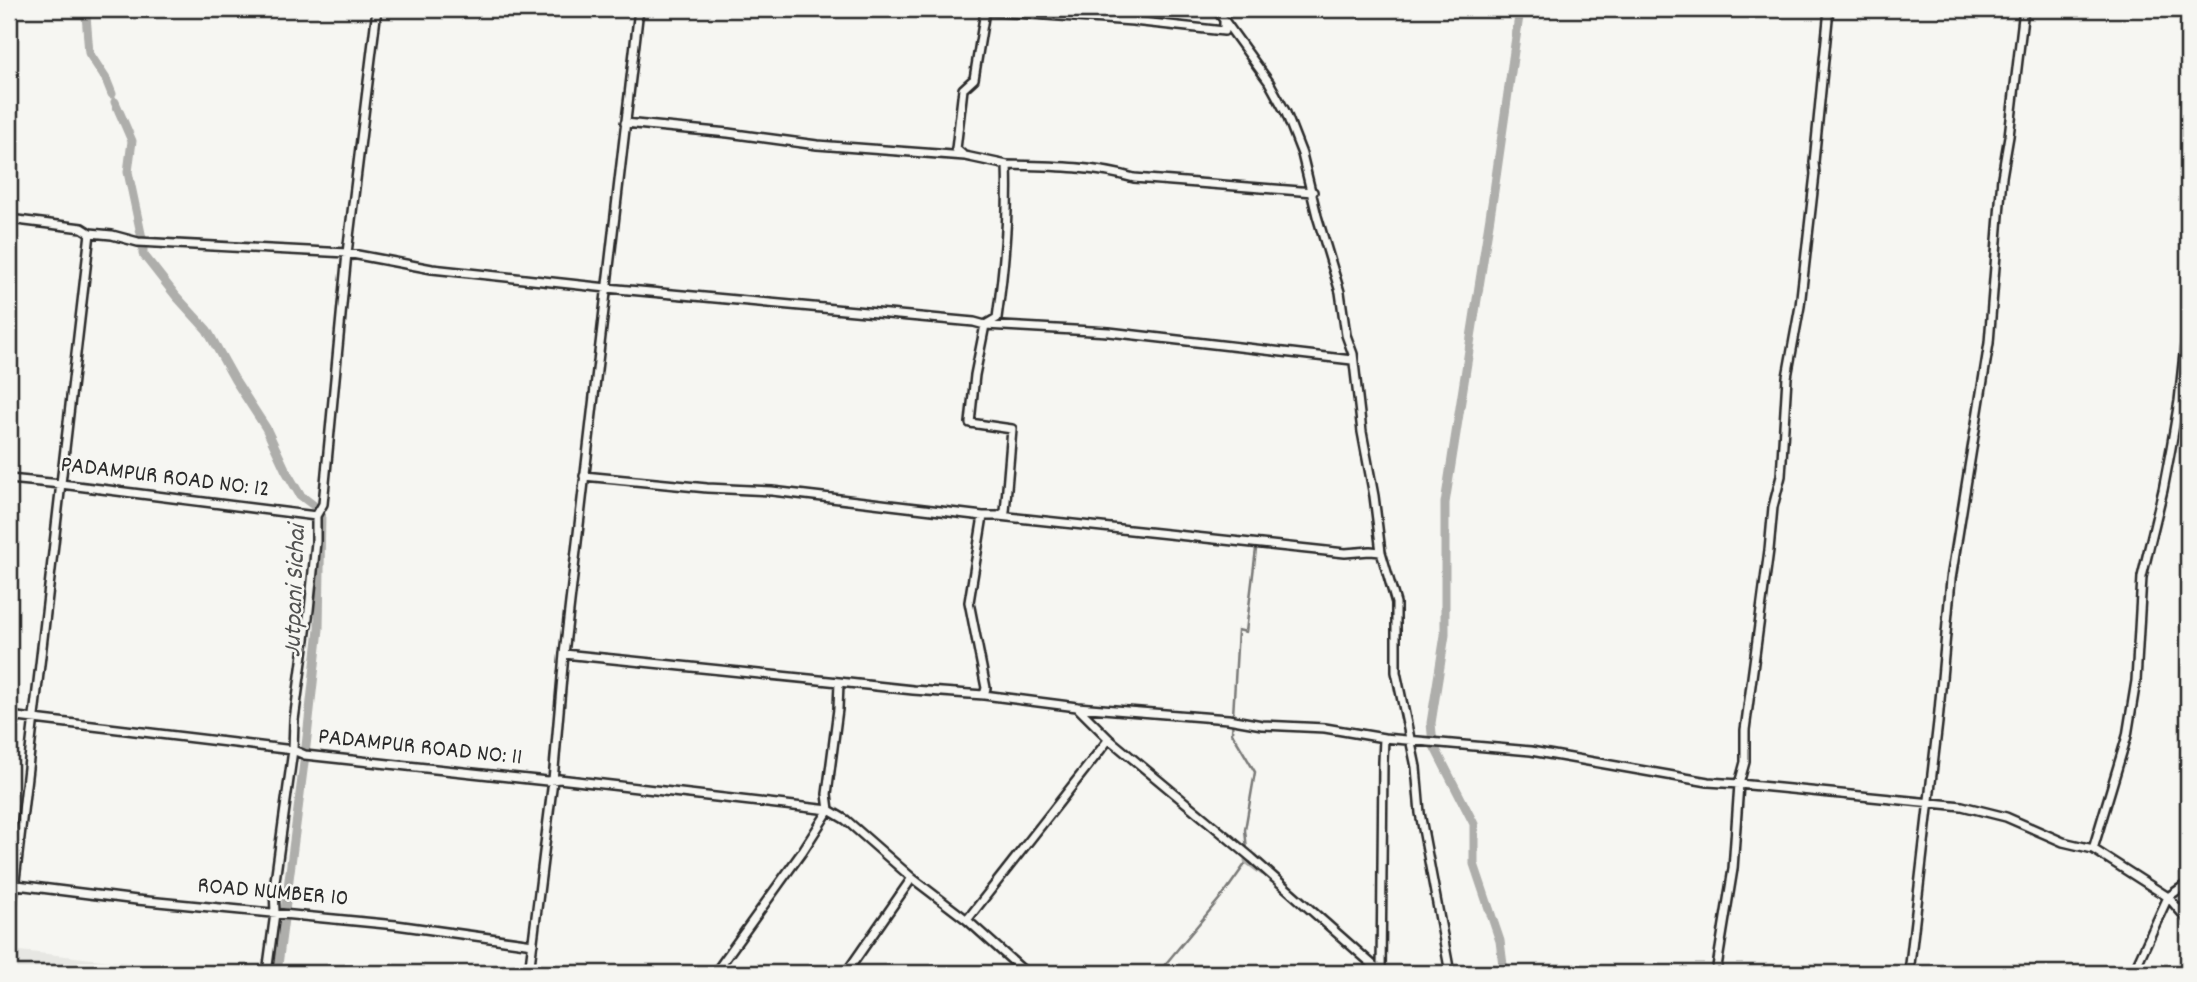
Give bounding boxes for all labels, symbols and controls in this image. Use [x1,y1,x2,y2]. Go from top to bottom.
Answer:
street label: PADAMPUR ROAD NO: 12 [58,448,272,508]
water label: Jutpani Sichai [275,520,317,658]
street label: PADAMPUR ROAD NO: 11 [316,720,524,776]
street label: ROAD NUMBER 10 [196,869,350,917]

